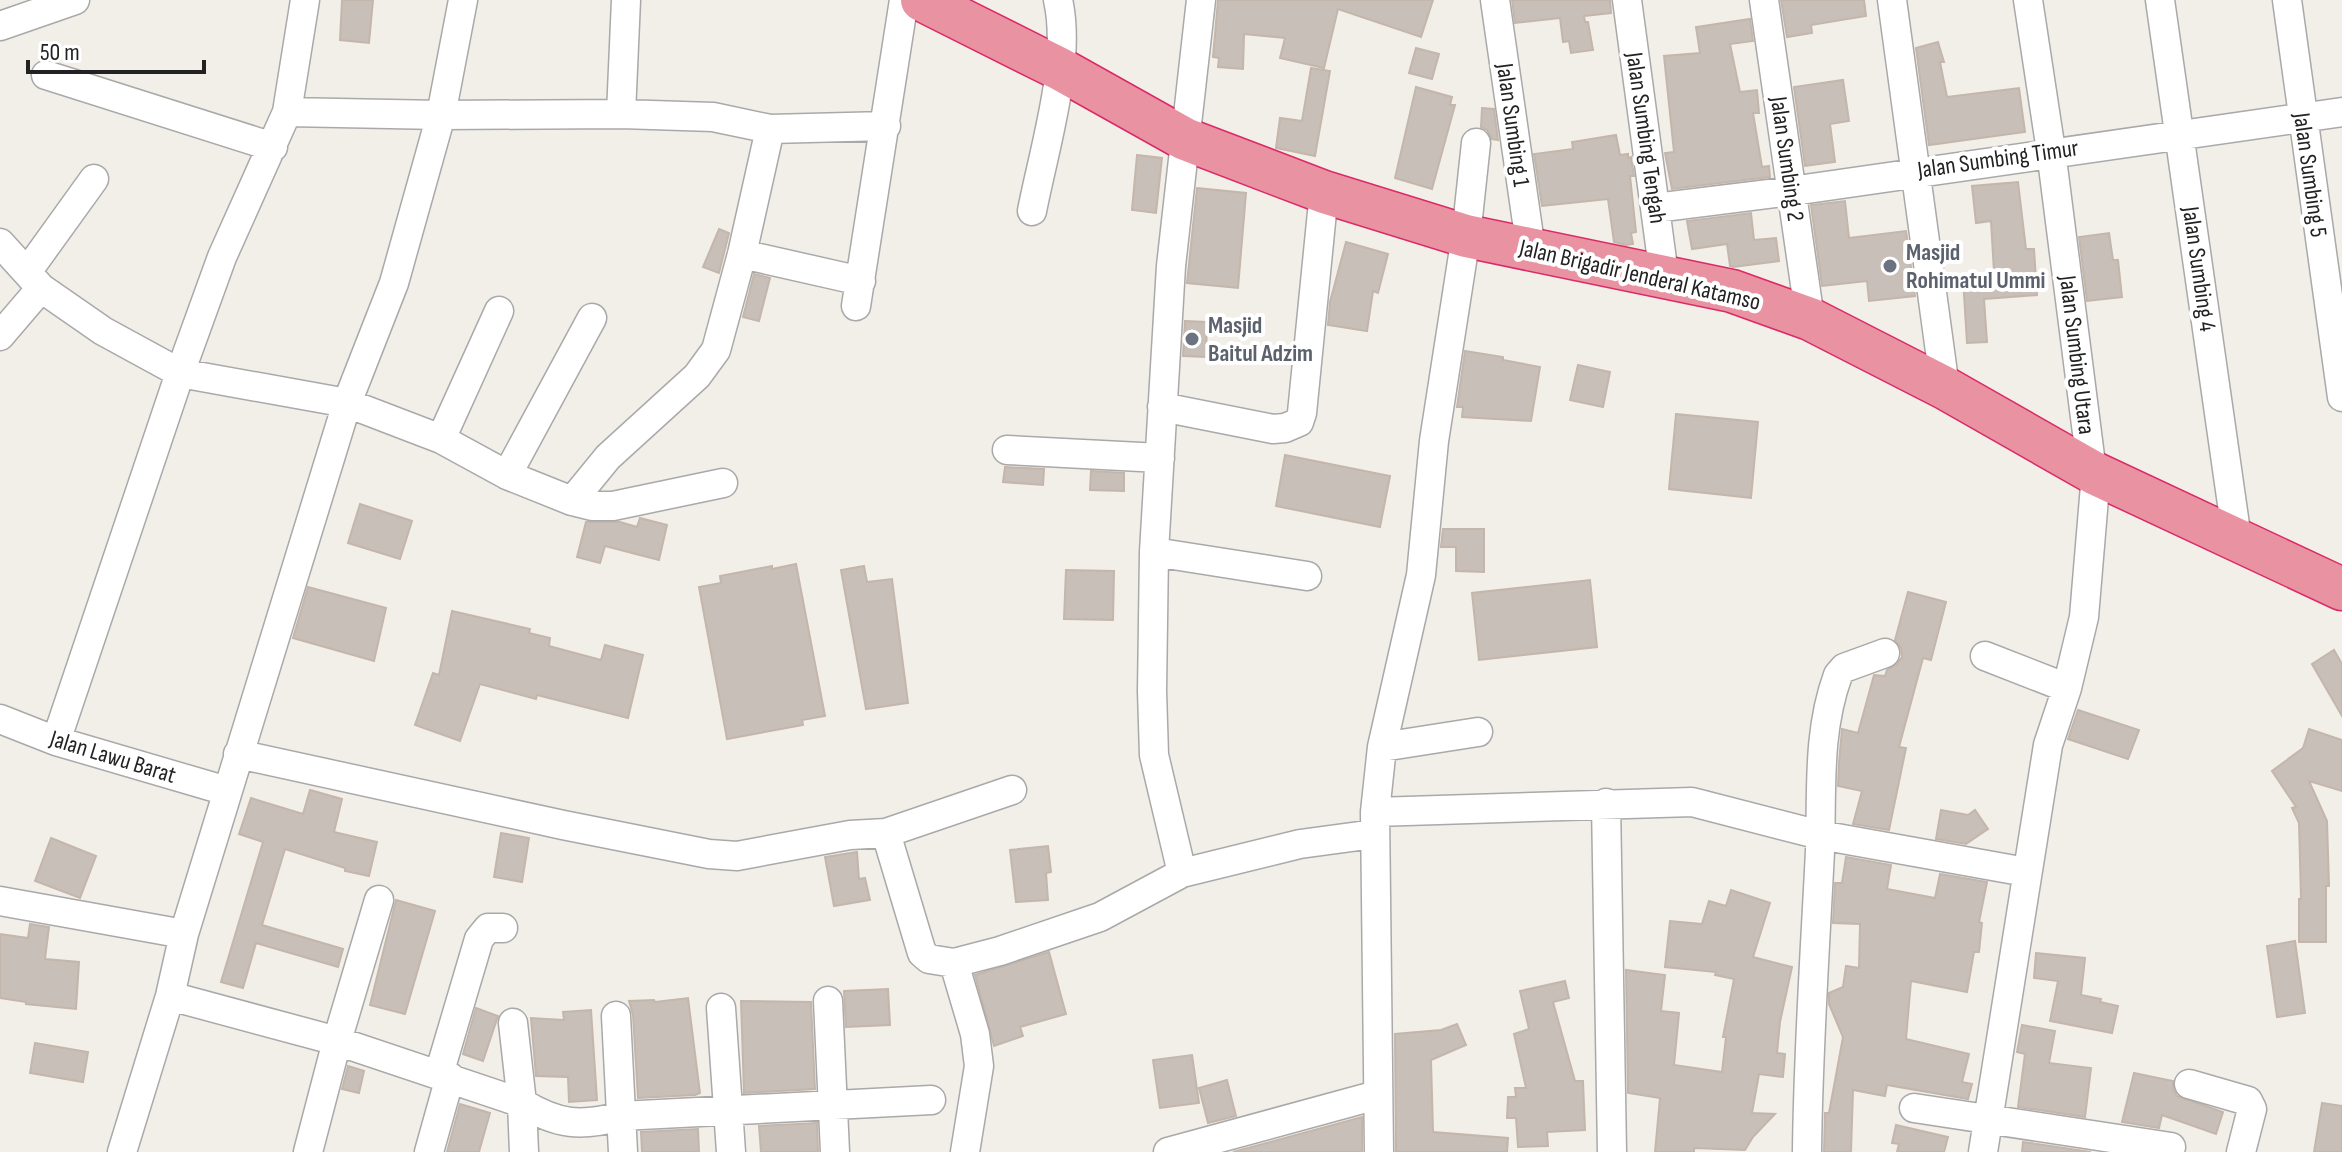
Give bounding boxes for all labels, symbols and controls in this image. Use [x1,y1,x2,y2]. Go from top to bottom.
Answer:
scale bar [28,24,204,74]
text: 50 m [40,38,80,67]
street label: Jalan Sumbing Tengah [1619,50,1672,225]
street label: Jalan Sumbing 1 [1490,61,1536,189]
street label: Jalan Sumbing 2 [1764,94,1810,223]
street label: Jalan Sumbing 5 [2287,110,2333,239]
street label: Jalan Sumbing Timur [1915,133,2080,185]
street label: Jalan Sumbing 4 [2176,204,2222,333]
street label: Jalan Brigadir Jenderal Katamso [1516,233,1763,317]
place label: Masjid Rohimatul Ummi [1906,238,2046,295]
marker: Masjid Rohimatul Ummi [1881,257,1899,275]
street label: Jalan Sumbing Utara [2053,273,2101,436]
place label: Masjid Baitul Adzim [1208,311,1313,368]
marker: Masjid Baitul Adzim [1183,330,1201,348]
street label: Jalan Lawu Barat [45,724,180,790]

